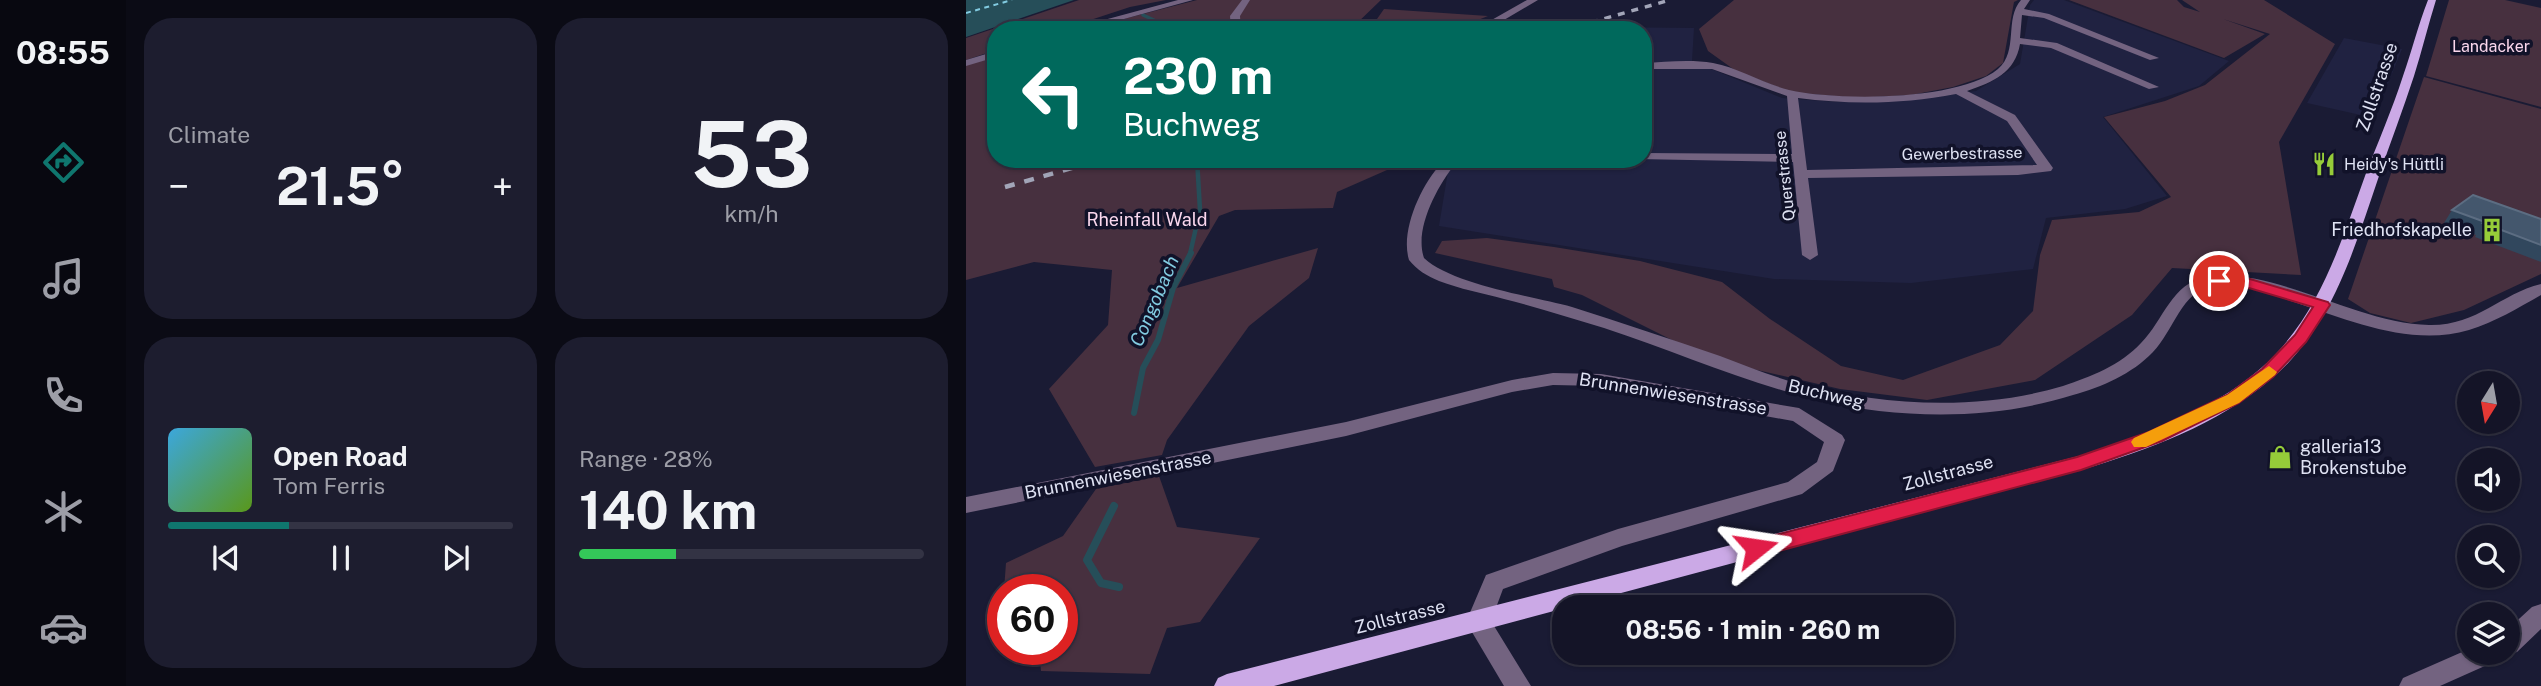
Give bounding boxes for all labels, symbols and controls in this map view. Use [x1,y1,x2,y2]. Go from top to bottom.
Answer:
text: 08:55 [16,34,110,71]
park label: Landacker [2452,37,2530,56]
street label: Zollstrasse [2352,40,2402,134]
text: 230 m [1123,47,1273,105]
icon: left [1008,49,1099,140]
text: 53 [691,101,812,207]
text: Buchweg [1123,106,1261,143]
text: Climate [168,121,250,148]
street label: Querstrasse [1770,130,1799,222]
icon: directions [39,138,88,187]
street label: Gewerbestrasse [1901,143,2023,164]
restaurant icon: Heidy's Hüttli [2310,150,2338,178]
place label: Heidy's Hüttli [2344,155,2444,174]
text: 21.5° [276,156,405,217]
text: − [168,164,189,209]
text: + [492,164,513,209]
text: km/h [724,200,779,227]
park label: Rheinfall Wald [1086,209,1208,230]
building icon: Friedhofskapelle [2478,216,2506,244]
place label: Friedhofskapelle [2331,219,2472,240]
pin [2189,251,2249,311]
water label: Congobach [1125,252,1183,350]
icon: music [39,254,88,303]
icon: arrive [2200,262,2238,300]
street label: Brunnenwiesenstrasse [1578,368,1768,419]
icon: phone [39,371,88,420]
north arrow [2457,371,2520,434]
map controls [2457,371,2520,665]
street label: Buchweg [1786,375,1866,412]
place label: galleria13 Brokenstube [2300,436,2407,478]
text: Open Road [273,441,408,472]
shop icon: galleria13 Brokenstube [2266,443,2294,471]
text: Range · 28% [579,445,713,472]
street label: Brunnenwiesenstrasse [1023,446,1213,503]
button: sound [2457,448,2520,511]
street label: Zollstrasse [1900,450,1995,495]
text: Tom Ferris [273,472,385,499]
text: 140 km [579,480,757,541]
icon: climate [39,487,88,536]
position arrow [1719,511,1793,585]
button: search [2457,525,2520,588]
icon: previous [207,539,245,577]
icon: pause [322,539,360,577]
icon: next [437,539,475,577]
speed limit sign: 60 [987,574,1078,665]
street label: Zollstrasse [1352,595,1447,638]
button: layers [2457,602,2520,665]
icon: car [39,603,88,652]
text: 08:56 · 1 min · 260 m [1626,614,1880,645]

